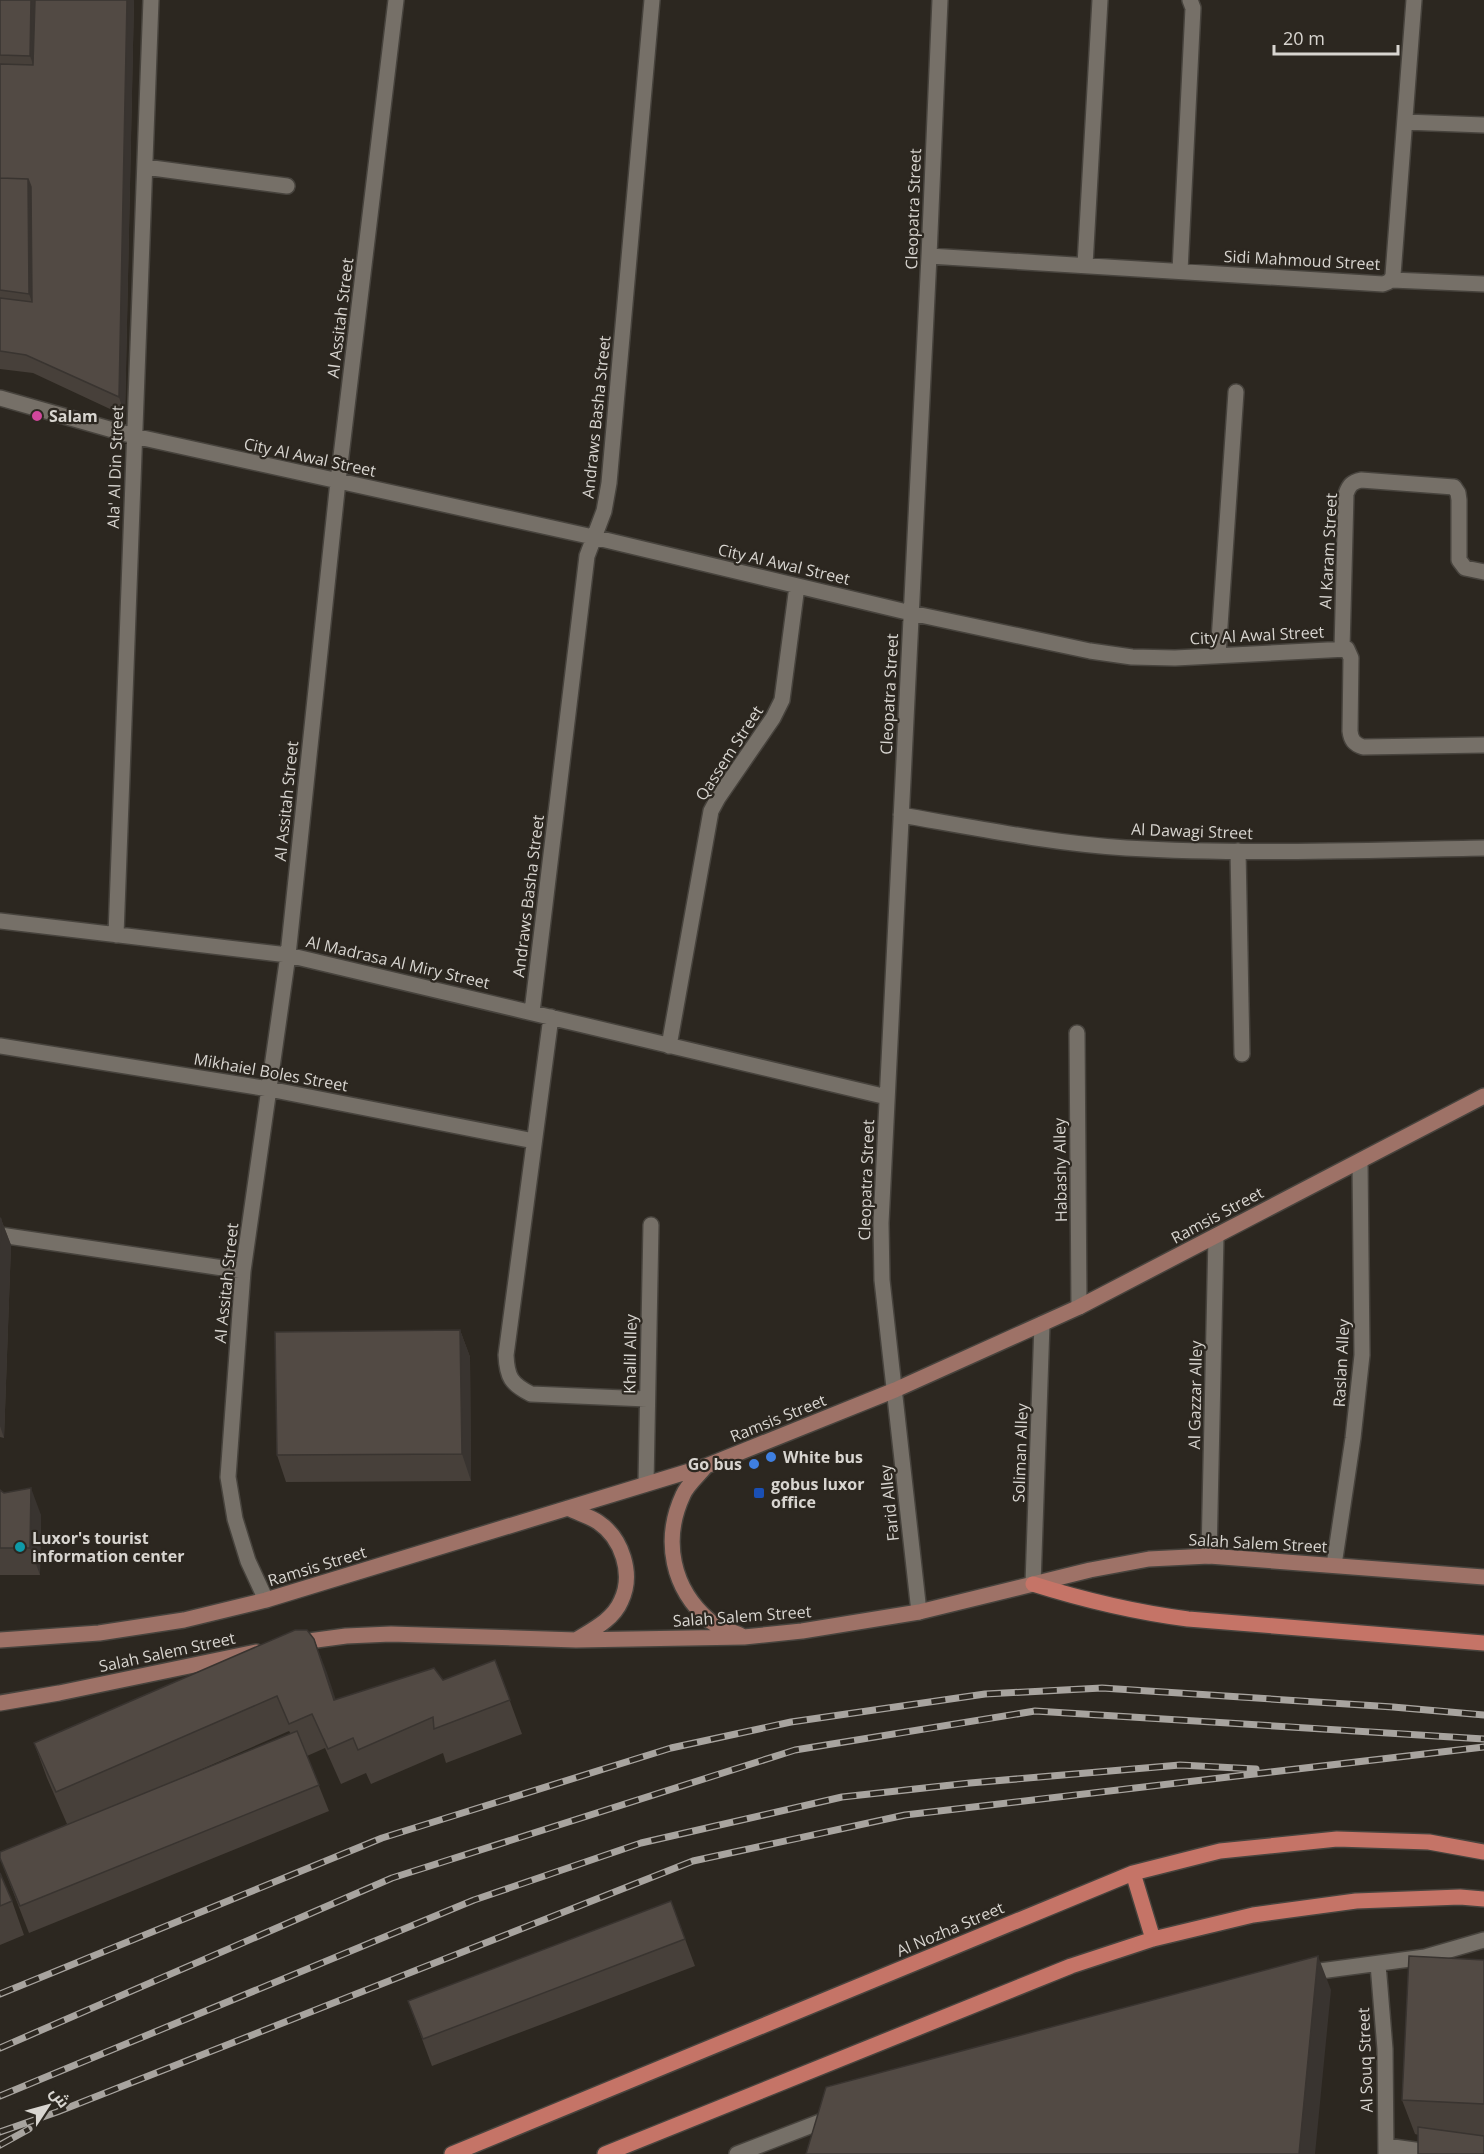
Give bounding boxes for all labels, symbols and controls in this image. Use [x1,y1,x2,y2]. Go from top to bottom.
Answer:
scale bar [1274,18,1398,56]
text: 20 m [1283,26,1325,50]
street label: Cleopatra Street [900,148,926,270]
street label: Sidi Mahmoud Street [1223,245,1381,275]
street label: Al Assitah Street [322,256,358,379]
street label: Andraws Basha Street [577,334,616,500]
place label: Salam [49,405,98,427]
street label: Ala' Al Din Street [102,405,128,529]
marker: Salam [30,409,44,423]
street label: City Al Awal Street [242,432,378,482]
street label: Al Karam Street [1314,492,1342,610]
street label: City Al Awal Street [716,538,852,590]
street label: City Al Awal Street [1189,620,1325,650]
street label: Cleopatra Street [875,633,903,755]
street label: Qassem Street [690,701,768,805]
street label: Al Assitah Street [269,739,303,862]
street label: Andraws Basha Street [507,813,549,979]
street label: Al Dawagi Street [1131,818,1253,844]
street label: Al Madrasa Al Miry Street [304,930,492,994]
street label: Mikhaiel Boles Street [192,1048,350,1096]
street label: Habashy Alley [1048,1117,1072,1222]
street label: Cleopatra Street [853,1119,879,1241]
street label: Ramsis Street [1167,1181,1267,1249]
street label: Al Assitah Street [209,1221,243,1344]
street label: Khalil Alley [618,1313,642,1394]
street label: Raslan Alley [1328,1317,1354,1408]
street label: Al Gazzar Alley [1183,1340,1207,1449]
street label: Ramsis Street [727,1389,830,1447]
street label: Soliman Alley [1007,1402,1033,1503]
place label: White bus [783,1446,863,1468]
marker: White bus [764,1450,778,1464]
place label: Go bus [688,1453,742,1475]
marker: Go bus [747,1457,761,1471]
street label: Farid Alley [874,1463,904,1542]
place label: gobus luxor office [771,1473,865,1513]
marker: gobus luxor office [752,1486,766,1500]
place label: Luxor's tourist information center [32,1527,184,1567]
street label: Salah Salem Street [1188,1528,1328,1558]
marker: Luxor's tourist information center [13,1540,27,1554]
street label: Ramsis Street [265,1541,369,1591]
street label: Salah Salem Street [672,1600,812,1632]
street label: Salah Salem Street [97,1627,238,1677]
street label: Al Nozha Street [893,1896,1008,1962]
street label: Al Souq Street [1352,2007,1378,2113]
north arrow [18,2076,78,2136]
text: ش [45,2082,75,2112]

